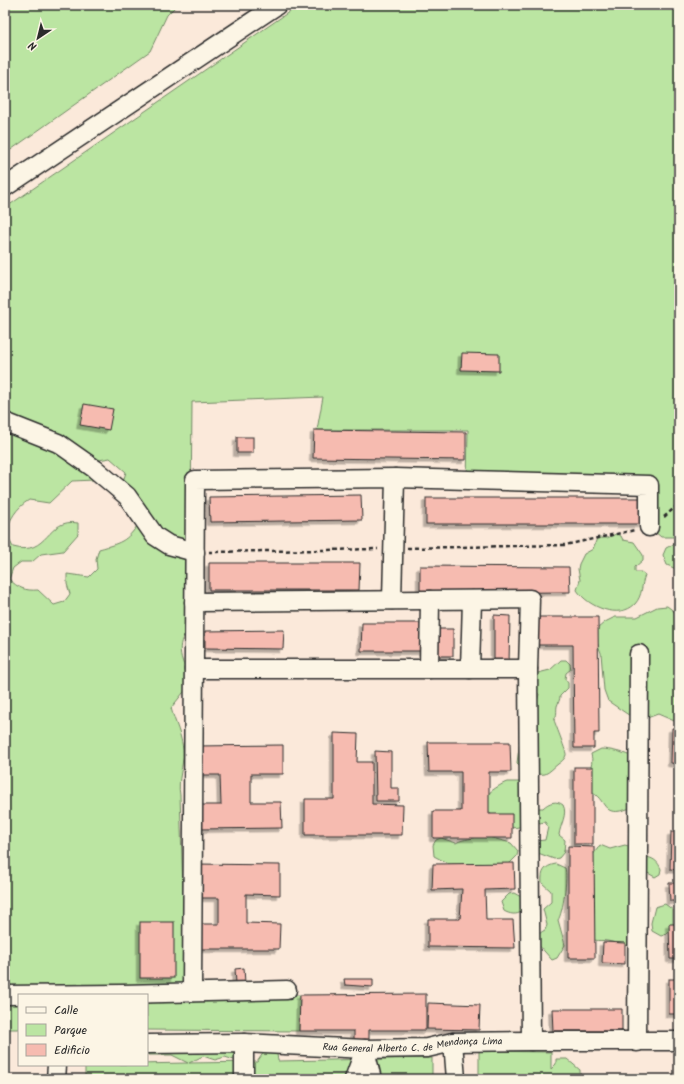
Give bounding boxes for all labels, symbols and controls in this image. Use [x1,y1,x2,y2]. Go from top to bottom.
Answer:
north arrow [18,18,58,58]
text: N [25,36,41,55]
legend [18,994,148,1066]
text: Calle [54,1001,79,1020]
text: Parque [54,1021,88,1040]
street label: Rua General Alberto C. de Mendonça Lima [322,1033,503,1057]
text: Edificio [54,1041,90,1060]

